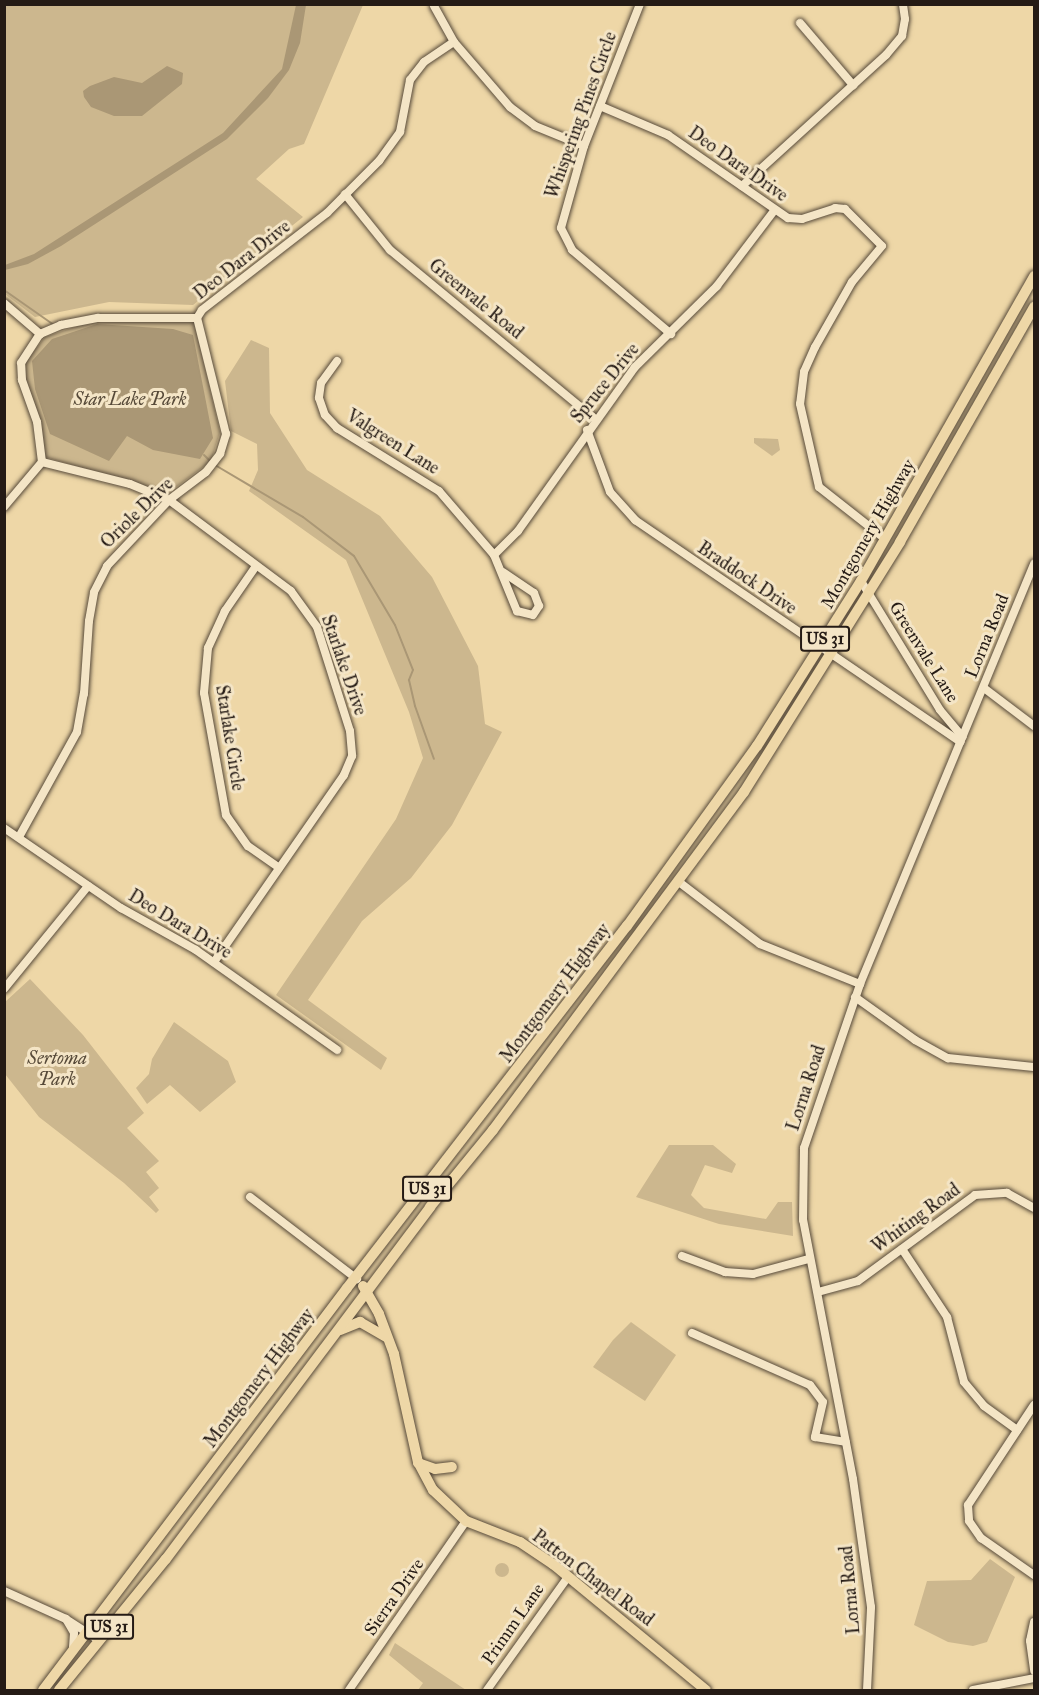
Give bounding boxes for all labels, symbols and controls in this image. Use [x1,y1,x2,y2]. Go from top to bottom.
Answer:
street label: Whispering Pines Circle [541,29,621,201]
street label: Deo Dara Drive [684,122,792,206]
street label: Deo Dara Drive [189,216,295,304]
street label: Greenvale Road [425,254,527,344]
street label: Spruce Drive [566,339,644,427]
park label: Star Lake Park [73,388,187,410]
street label: Valgreen Lane [343,405,443,479]
street label: Montgomery Highway [816,455,920,613]
street label: Oriole Drive [96,473,178,553]
street label: Braddock Drive [693,537,801,619]
street label: Lorna Road [960,591,1014,681]
street label: Greenvale Lane [884,598,964,706]
street label: Starlake Drive [317,612,371,718]
road number: US 31 [800,626,850,652]
street label: Starlake Circle [211,684,249,792]
street label: Deo Dara Drive [125,885,235,963]
street label: Montgomery Highway [496,919,614,1067]
street label: Lorna Road [782,1042,830,1134]
park label: Sertoma Park [27,1048,87,1090]
road number: US 31 [402,1176,452,1202]
street label: Whiting Road [868,1179,964,1257]
street label: Montgomery Highway [200,1304,318,1452]
street label: Patton Chapel Road [528,1525,658,1631]
street label: Lorna Road [835,1545,865,1635]
street label: Sierra Drive [360,1554,428,1640]
street label: Primm Lane [477,1579,549,1669]
road number: US 31 [84,1614,134,1640]

